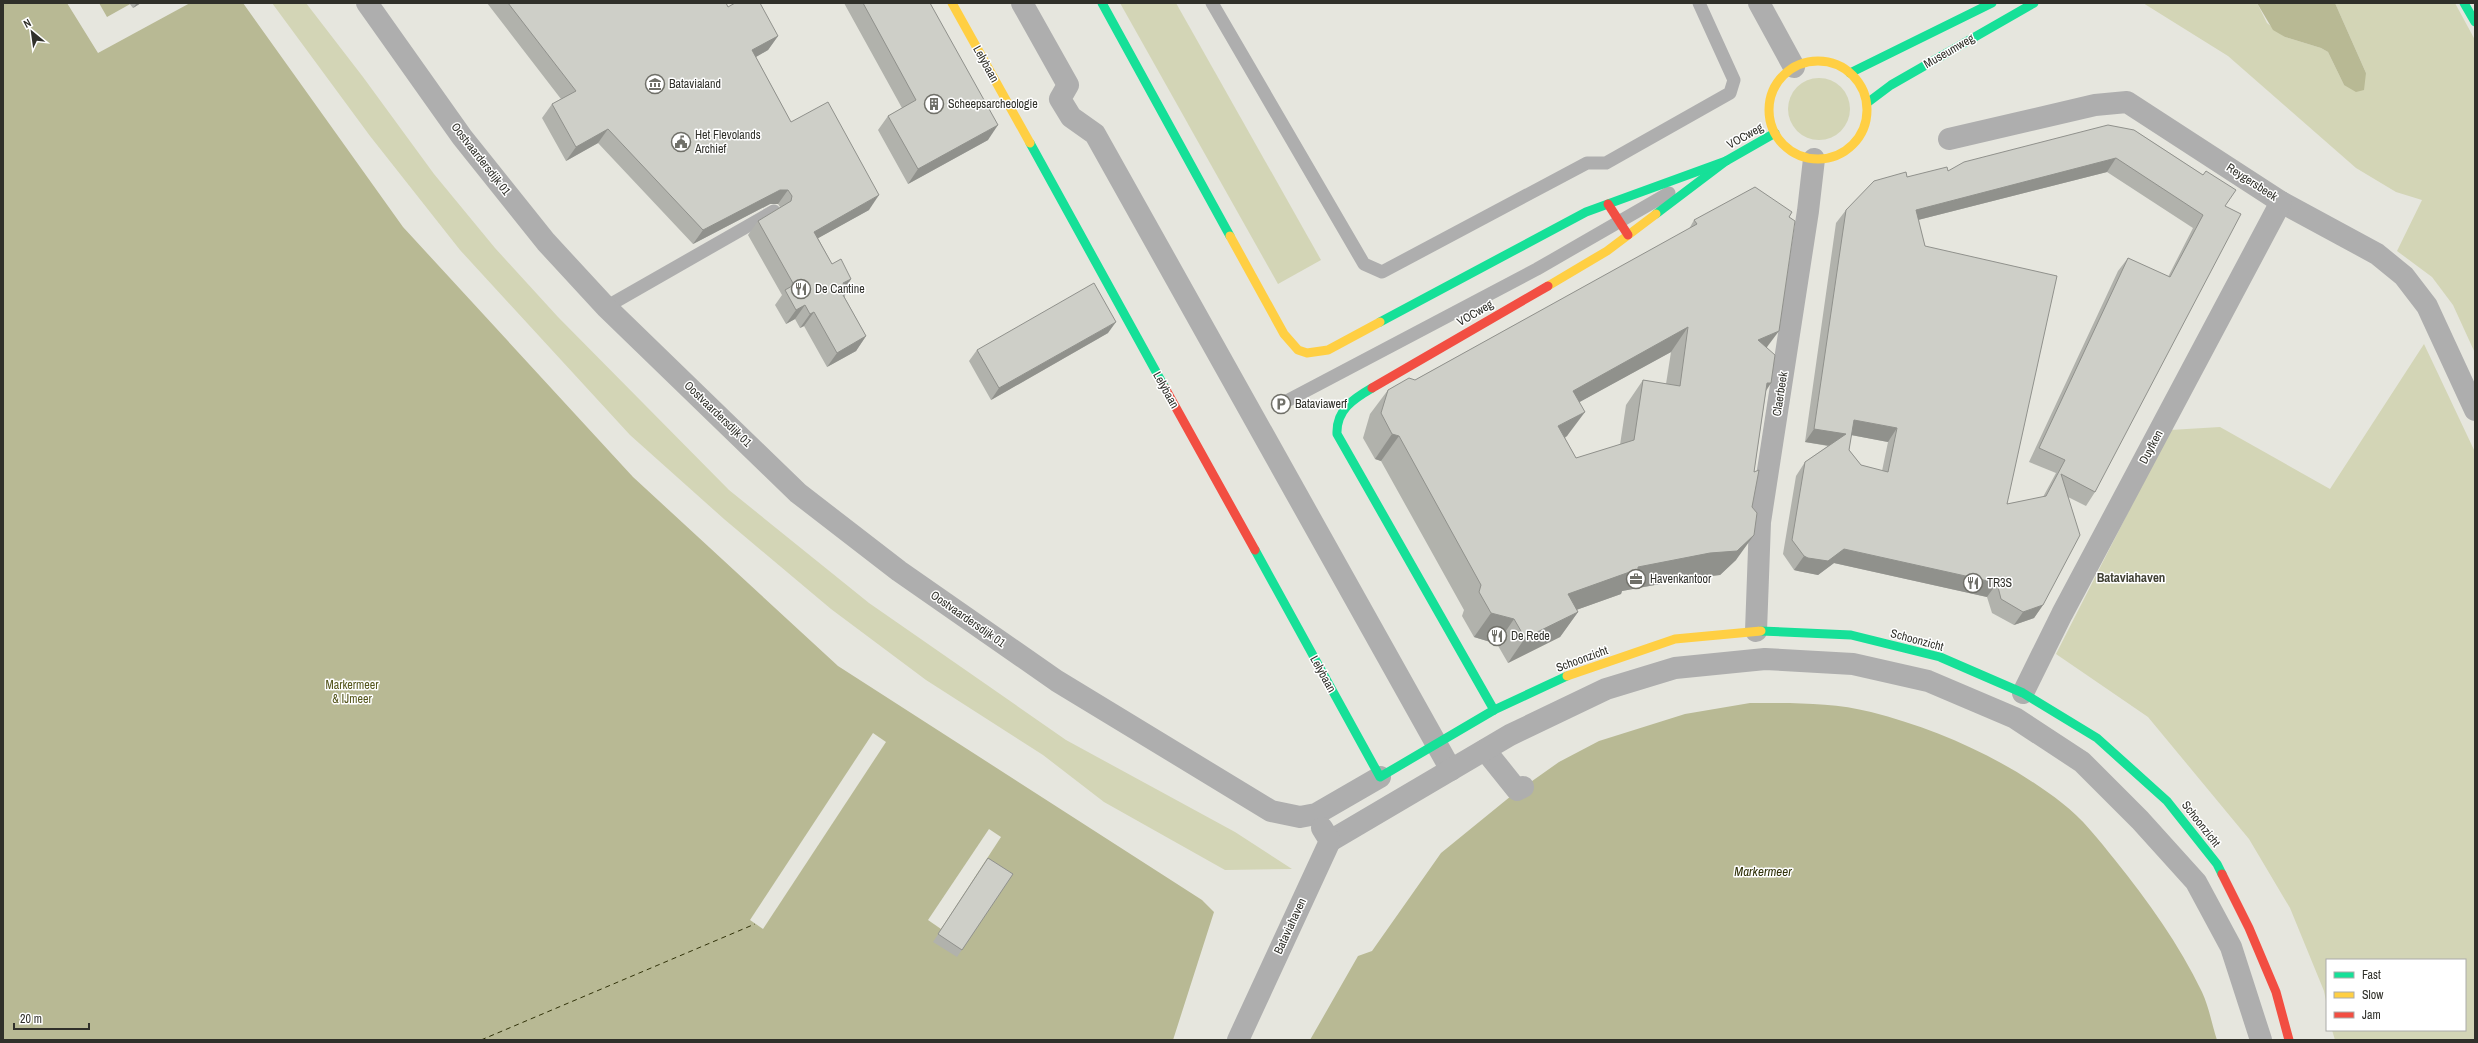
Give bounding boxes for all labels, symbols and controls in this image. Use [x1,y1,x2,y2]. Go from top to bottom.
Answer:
north arrow [12,12,52,52]
text: N [21,16,33,31]
street label: Museumweg [1921,30,1978,72]
street label: Lelybaan [969,43,1003,85]
museum icon: Batavialand [644,73,666,95]
place label: Batavialand [669,76,721,92]
building icon: Scheepsarcheologie [923,93,945,115]
place label: Scheepsarcheologie [948,96,1038,112]
street label: Oostvaardersdijk 01 [448,119,515,199]
street label: VOCweg [1724,119,1767,153]
place label: Het Flevolands Archief [694,127,761,157]
public building icon: Het Flevolands Archief [670,131,692,153]
street label: Reygersbeek [2223,160,2281,205]
restaurant icon: De Cantine [790,278,812,300]
place label: De Cantine [815,281,865,297]
street label: VOCweg [1454,296,1497,330]
street label: Lelybaan [1149,369,1183,411]
street label: Claerbeek [1769,371,1791,417]
street label: Oostvaardersdijk 01 [681,378,756,451]
parking icon: Bataviawerf [1270,393,1292,415]
place label: Bataviawerf [1295,396,1347,412]
street label: Duyfken [2135,427,2167,467]
office icon: Havenkantoor [1625,568,1647,590]
district label: Bataviahaven [2097,569,2165,586]
place label: Havenkantoor [1650,571,1712,587]
restaurant icon: TR3S [1962,572,1984,594]
place label: TR3S [1987,575,2013,591]
street label: Oostvaardersdijk 01 [927,587,1009,651]
restaurant icon: De Rede [1486,625,1508,647]
street label: Schoonzicht [1889,625,1945,655]
place label: De Rede [1511,628,1550,644]
street label: Schoonzicht [1554,642,1610,676]
street label: Lelybaan [1306,653,1340,695]
park label: Markermeer & IJmeer [325,677,379,707]
street label: Schoonzicht [2178,798,2224,850]
water label: Markermeer [1734,863,1792,880]
street label: Bataviahaven [1270,895,1310,957]
legend [2326,959,2466,1031]
text: Fast [2362,967,2381,983]
text: Slow [2362,987,2384,1003]
scale bar [14,1005,89,1031]
text: Jam [2362,1007,2381,1023]
text: 20 m [20,1011,42,1027]

